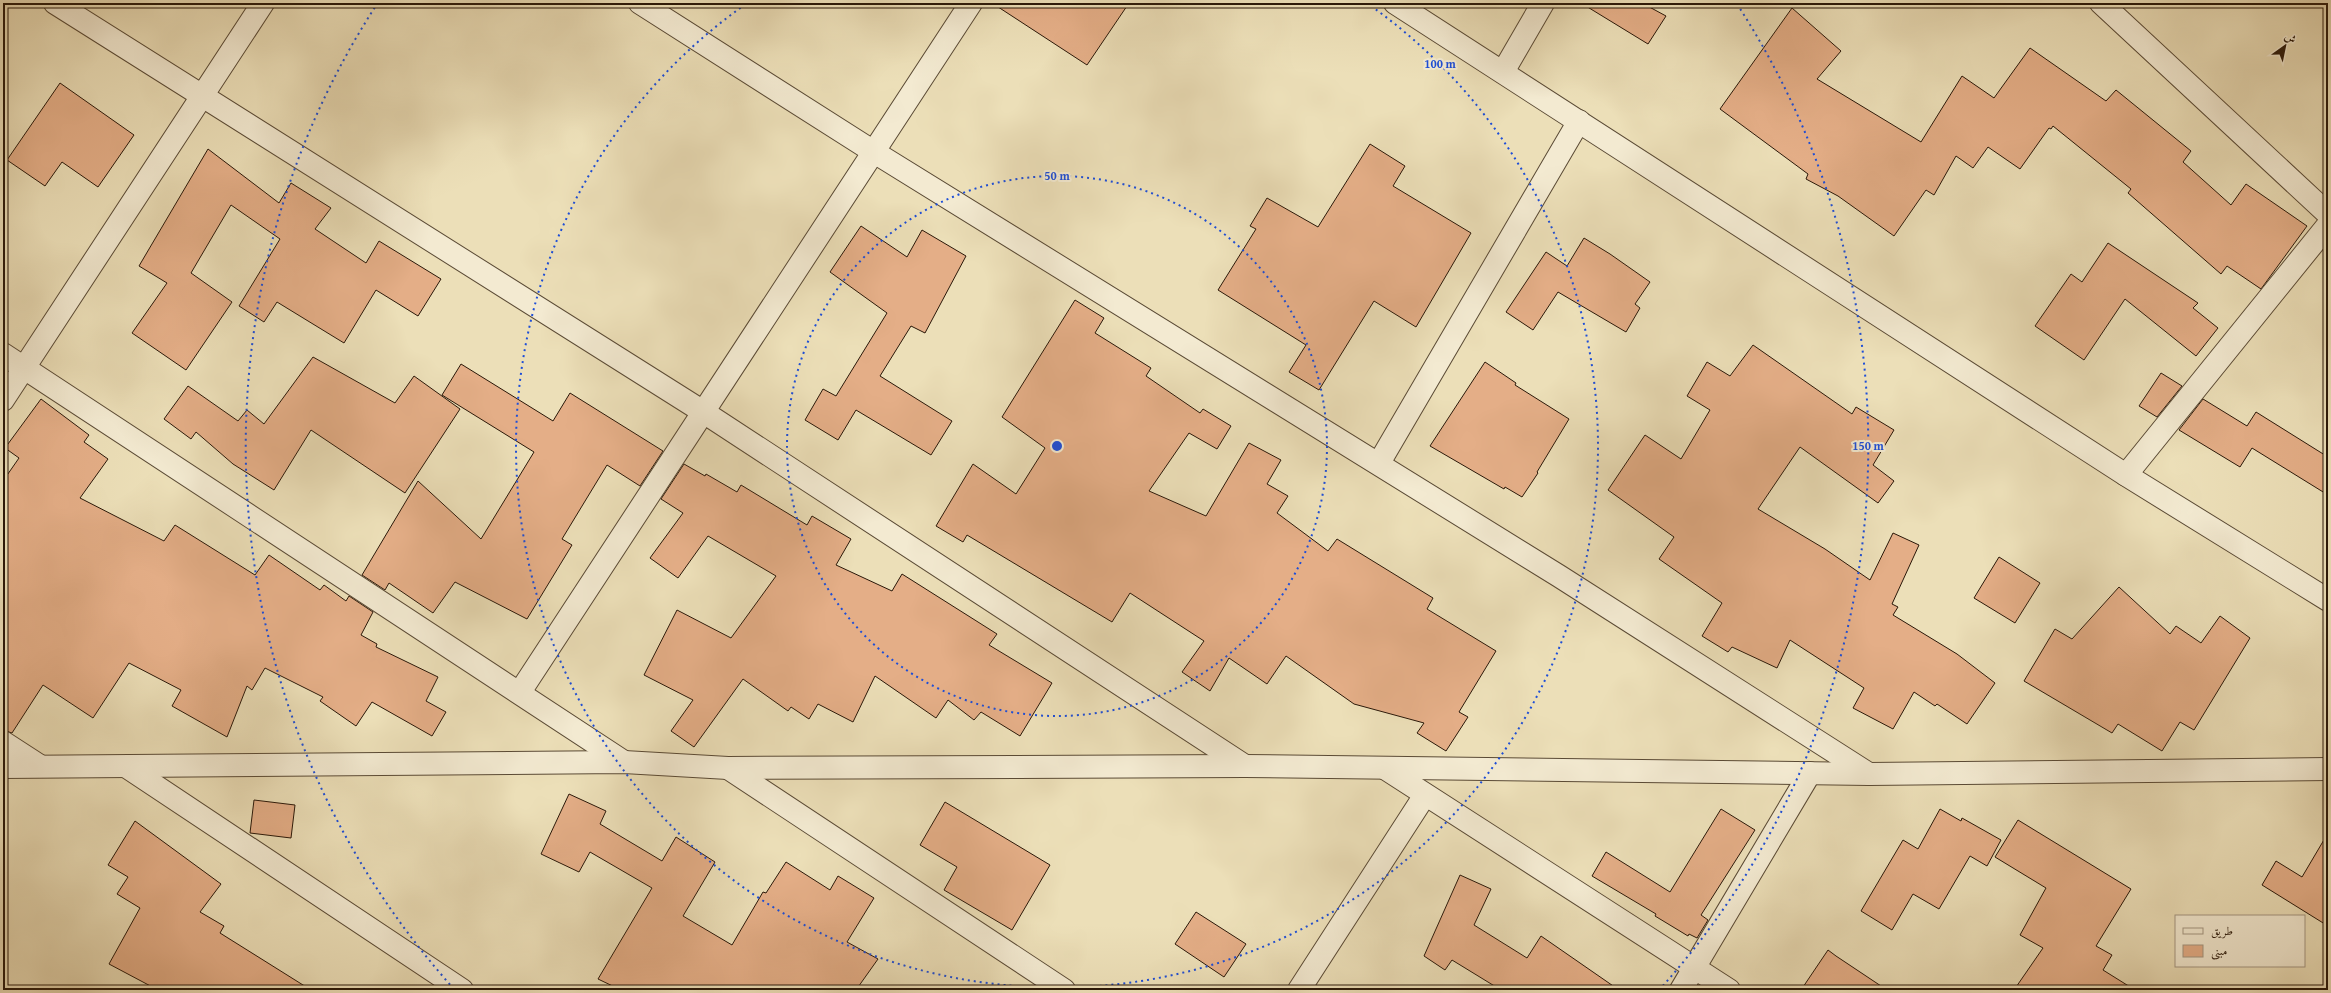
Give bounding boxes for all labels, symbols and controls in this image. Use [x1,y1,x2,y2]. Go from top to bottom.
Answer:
north arrow [2265,26,2305,66]
text: ش [2282,28,2299,47]
text: 100 m [1424,55,1457,72]
text: 50 m [1044,167,1070,184]
text: 150 m [1852,437,1885,454]
centre of rings [1050,439,1064,453]
legend [2175,915,2305,967]
text: طريق [2211,922,2233,939]
text: مبنى [2211,942,2227,960]

